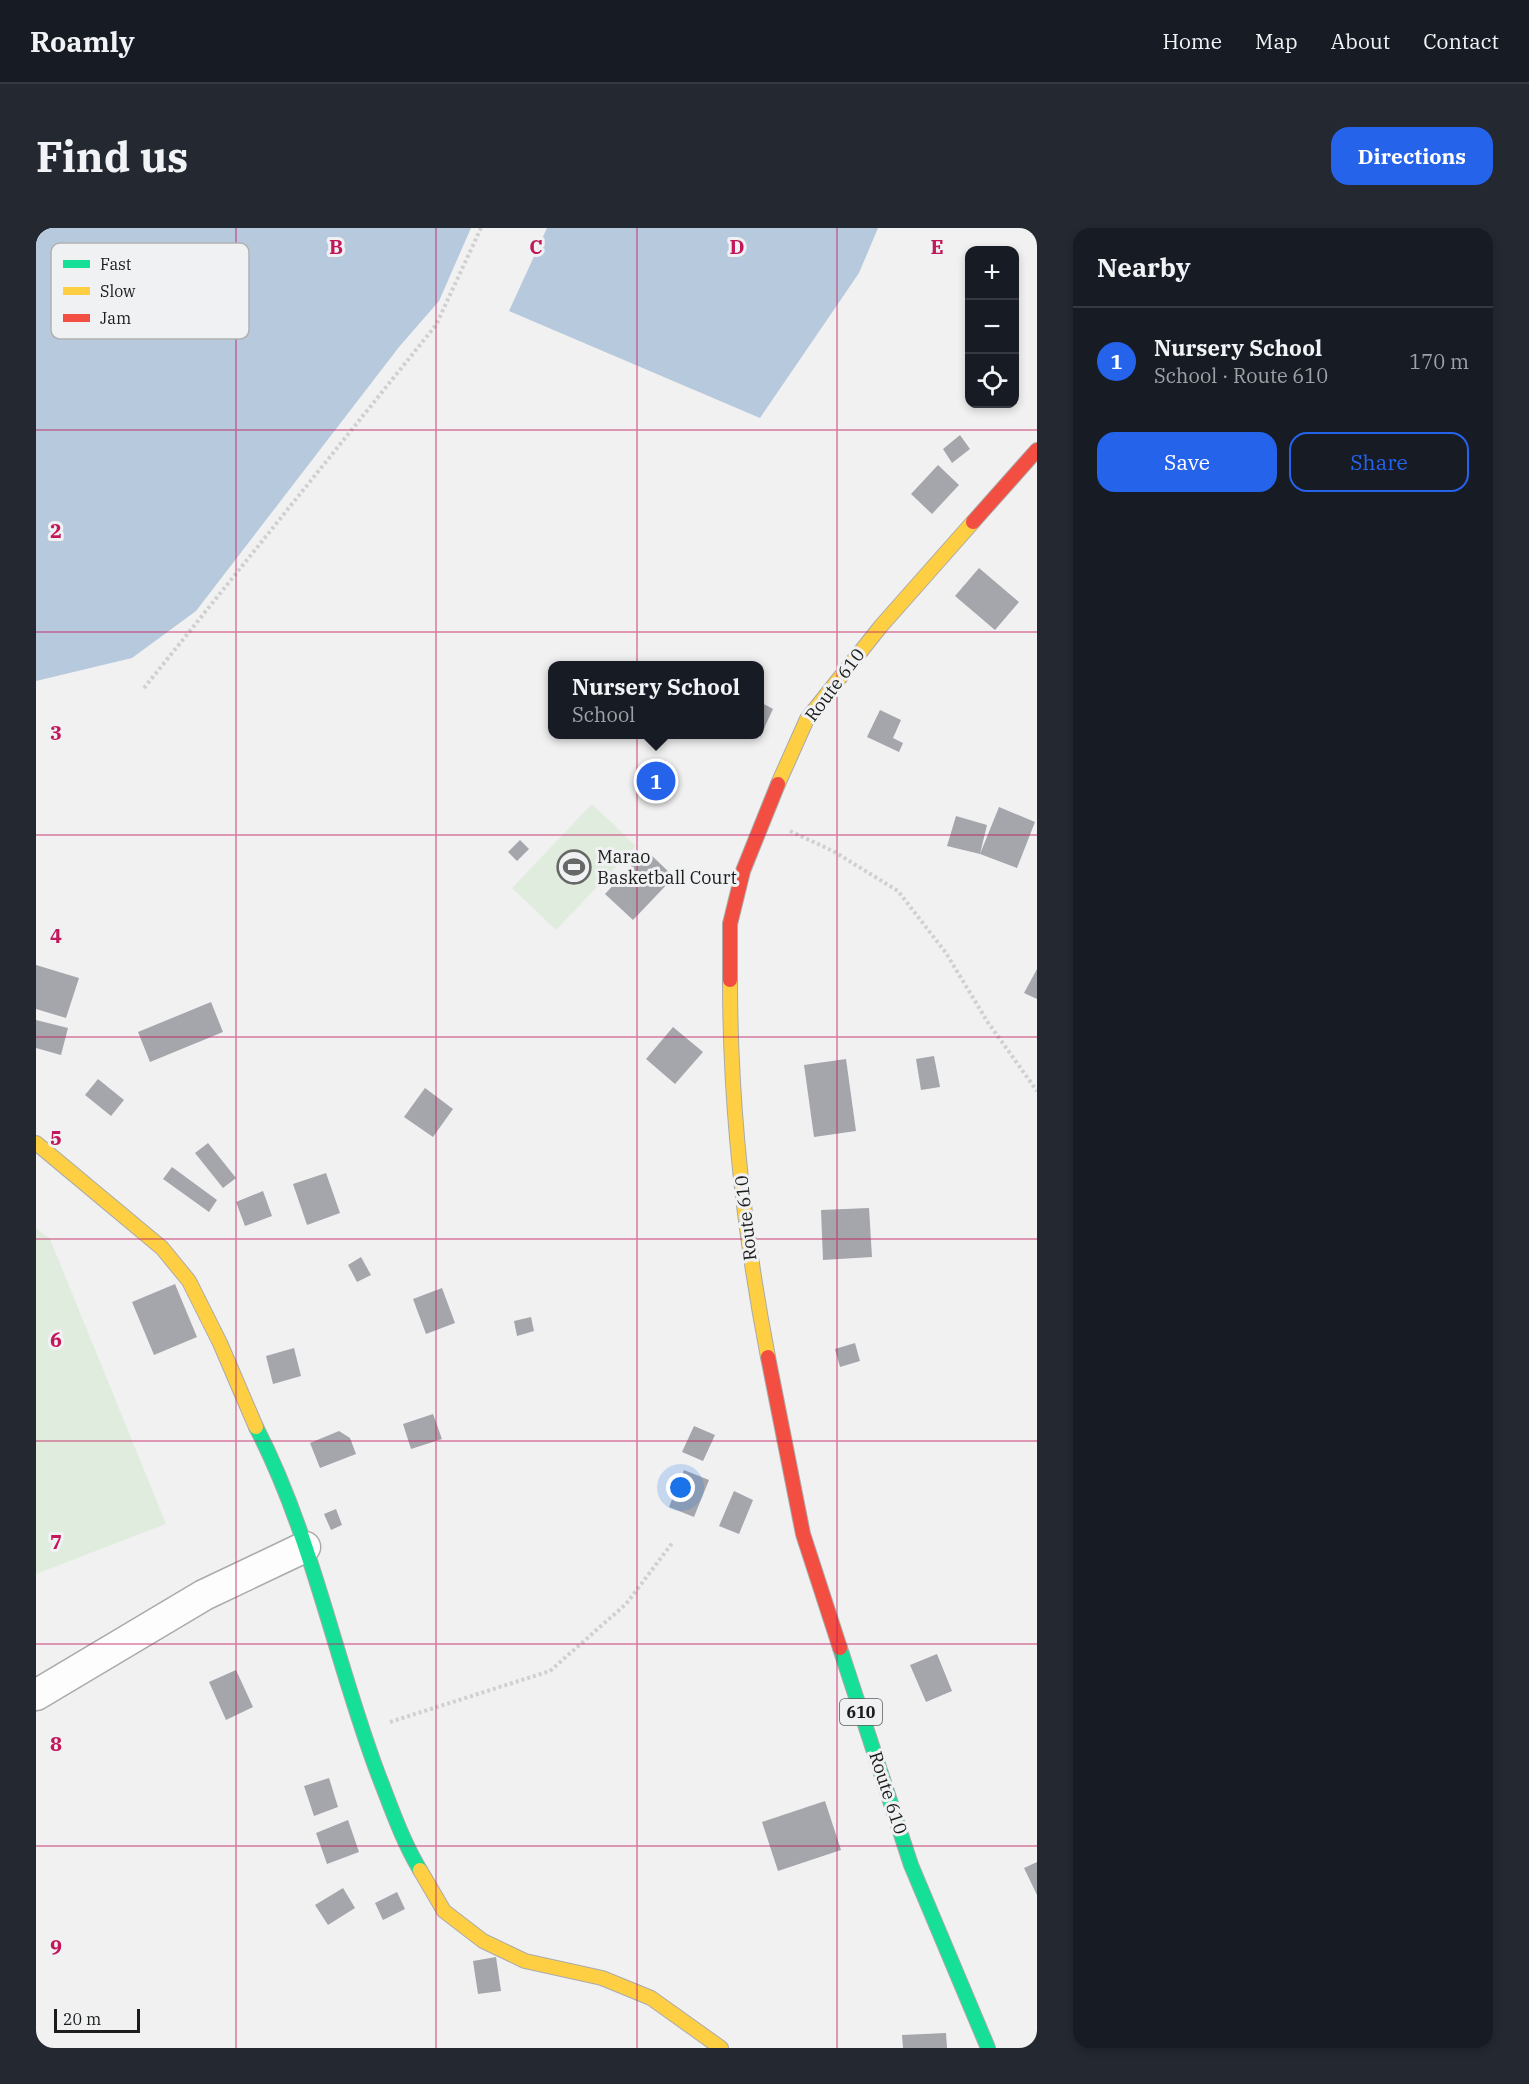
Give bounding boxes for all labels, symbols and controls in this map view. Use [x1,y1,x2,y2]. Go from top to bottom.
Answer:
text: Roamly [30,23,135,60]
text: Home [1162,27,1222,55]
text: Map [1255,27,1298,55]
text: About [1331,27,1390,55]
text: Contact [1423,27,1499,55]
button: Directions [1331,127,1493,185]
text: Find us [36,129,188,184]
text: B [329,233,343,260]
text: C [529,233,543,260]
text: D [729,233,745,260]
text: E [930,233,944,260]
legend [51,243,249,339]
map controls [965,246,1019,408]
button: + [965,246,1019,300]
text: Nearby [1097,250,1191,284]
text: Fast [100,254,132,274]
text: Slow [100,281,136,301]
button: − [965,300,1019,354]
text: Jam [100,308,131,328]
text: Nursery School [1154,333,1322,362]
text: 1 [1111,348,1123,375]
text: 170 m [1409,348,1469,375]
button: locate [965,354,1019,408]
text: School · Route 610 [1154,362,1328,389]
button: Save [1097,432,1277,492]
button: Share [1289,432,1469,492]
text: 2 [50,517,62,544]
street label: Route 610 [800,644,870,726]
popup [548,661,764,739]
text: Nursery School [572,672,740,701]
text: School [572,701,635,728]
text: 3 [50,719,62,746]
pin: 1 [636,758,676,804]
place label: Marao Basketball Court [597,845,737,889]
sports icon: Marao Basketball Court [556,849,592,885]
text: 4 [50,922,62,949]
text: 5 [50,1124,62,1151]
street label: Route 610 [730,1174,761,1262]
text: 6 [50,1326,62,1353]
your location [666,1473,695,1502]
text: 7 [50,1528,62,1555]
road number: 610 [840,1699,882,1725]
text: 8 [50,1730,62,1757]
street label: Route 610 [864,1749,913,1837]
text: 9 [50,1933,62,1960]
scale bar [54,2006,140,2034]
text: 20 m [63,2009,101,2029]

